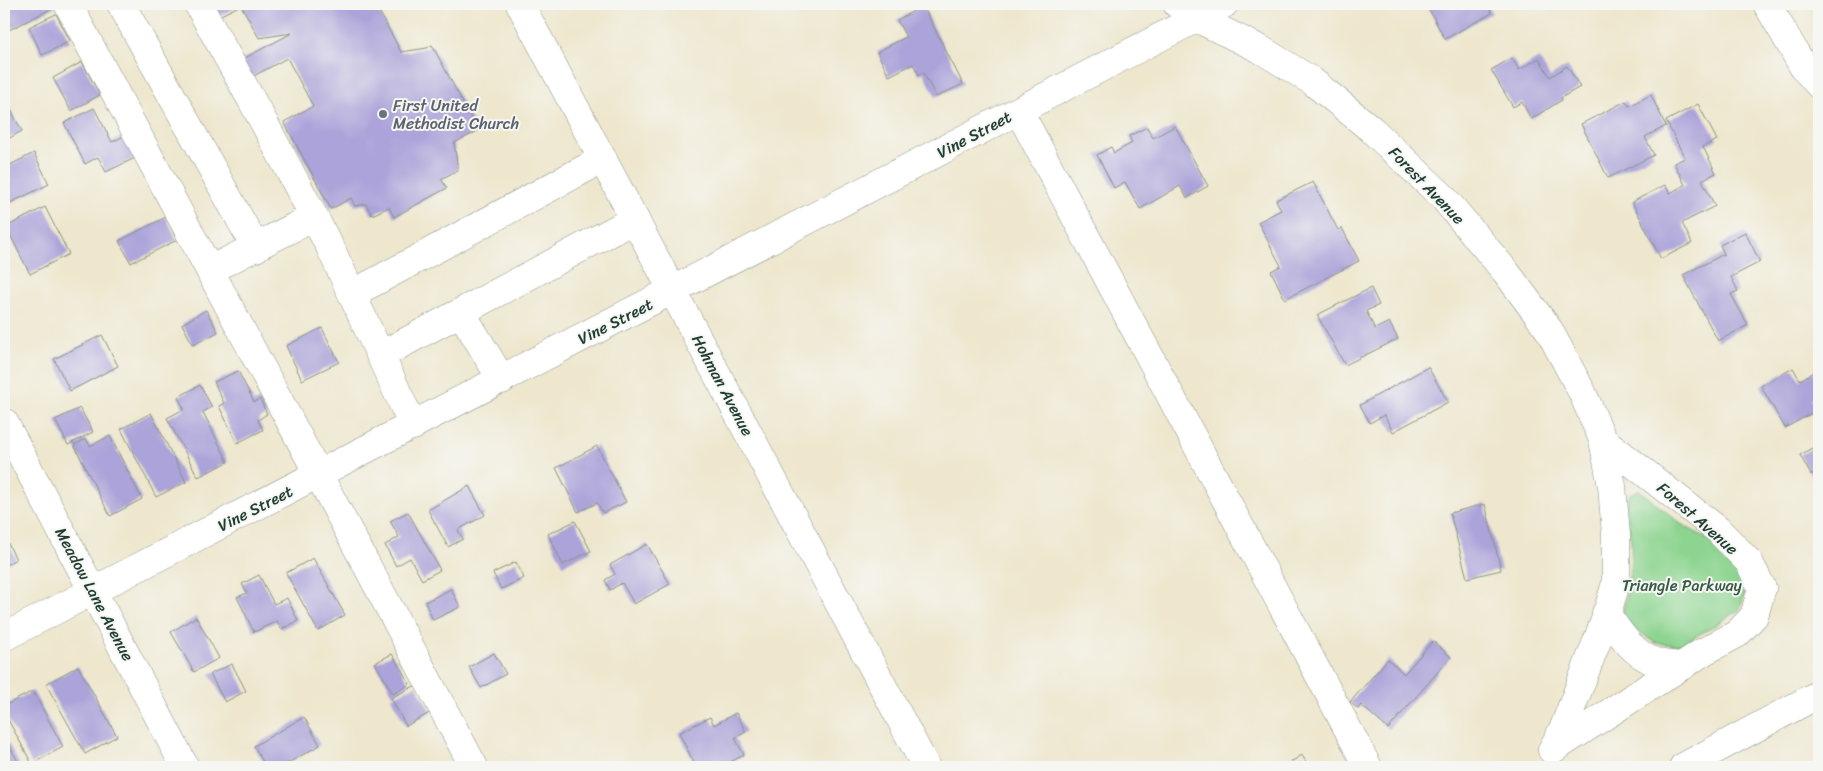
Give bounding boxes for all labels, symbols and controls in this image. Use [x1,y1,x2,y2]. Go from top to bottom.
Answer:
place label: First United Methodist Church [393,91,519,138]
street label: Vine Street [931,103,1017,166]
marker: First United Methodist Church [377,108,389,120]
street label: Forest Avenue [1381,139,1472,232]
street label: Vine Street [572,290,658,353]
street label: Hohman Avenue [683,329,762,442]
street label: Forest Avenue [1650,474,1745,562]
street label: Vine Street [212,477,298,540]
street label: Meadow Lane Avenue [47,522,142,667]
park label: Triangle Parkway [1622,571,1743,600]

